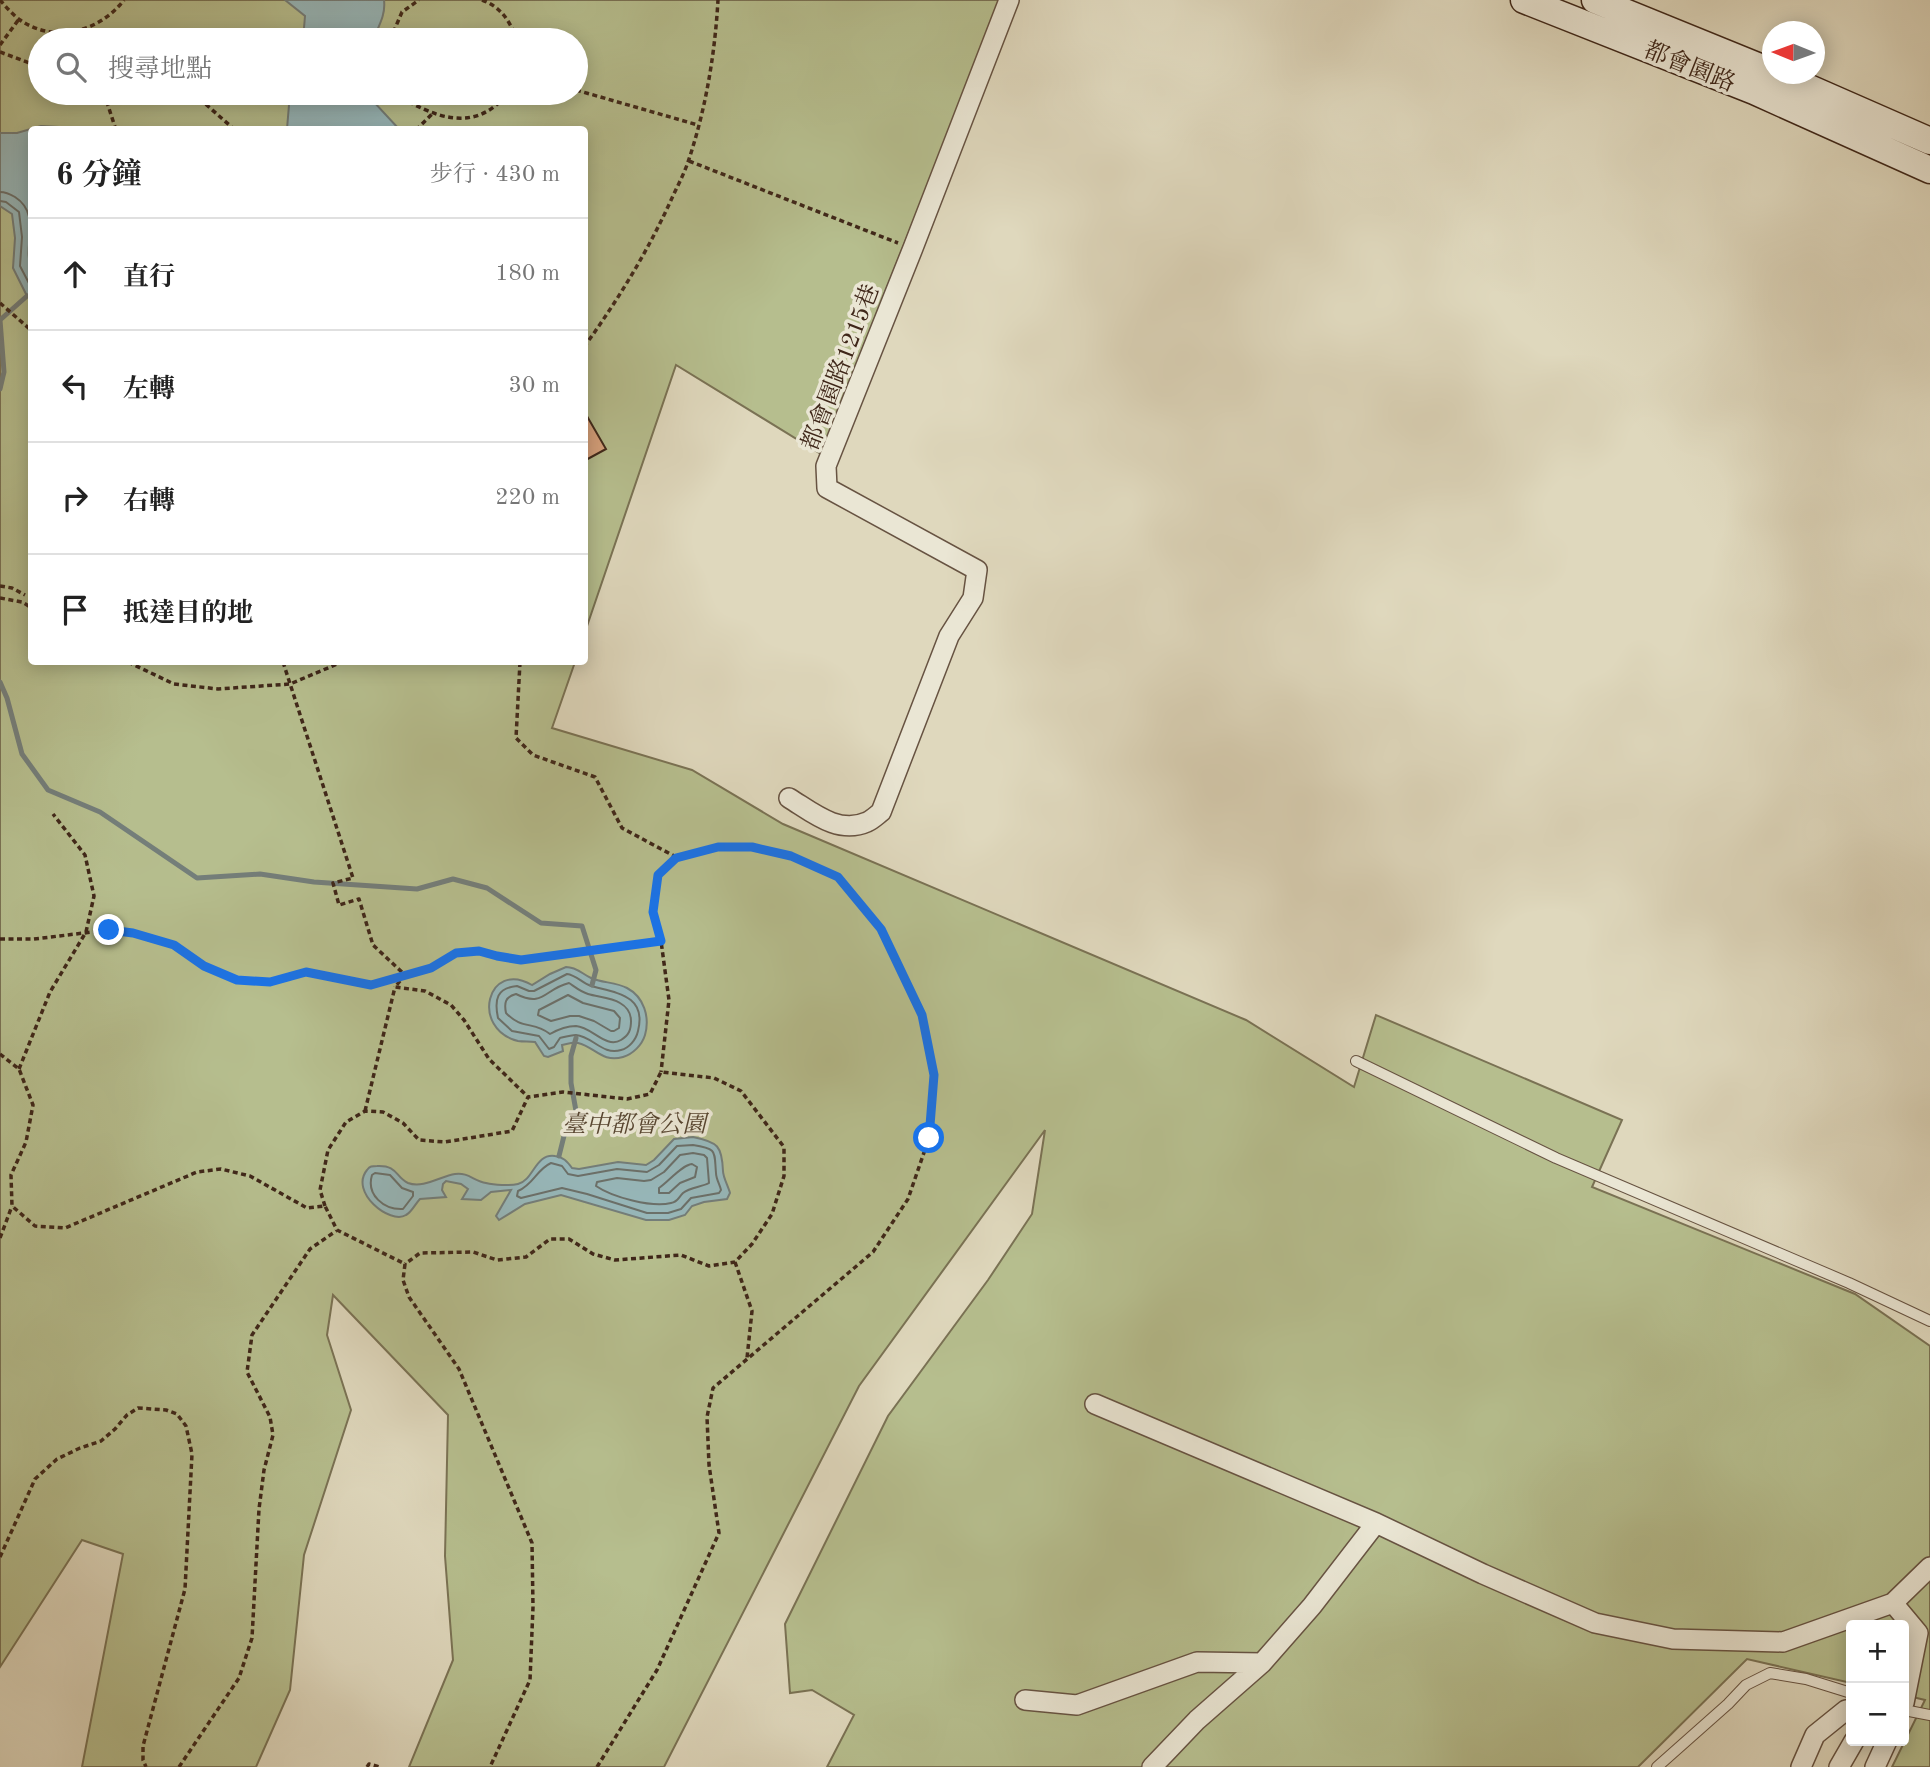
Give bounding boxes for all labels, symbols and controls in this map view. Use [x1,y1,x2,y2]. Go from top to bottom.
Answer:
north arrow [1762,21,1825,84]
search box [28,28,588,105]
street label: 都會園路 [1640,36,1739,97]
icon: search [52,48,90,86]
text: 搜尋地點 [108,57,212,83]
text: 6 分鐘 [56,161,142,191]
text: 步行 · 430 m [430,163,560,186]
icon: ahead [56,255,94,293]
text: 180 m [495,262,560,285]
text: 直行 [123,265,175,291]
street label: 都會園路1215巷 [796,280,885,454]
icon: left [56,367,94,405]
text: 30 m [509,374,560,397]
text: 左轉 [123,377,175,403]
icon: right [56,479,94,517]
text: 220 m [495,486,560,509]
text: 右轉 [123,489,175,515]
icon: arrive [56,591,94,629]
text: 抵達目的地 [123,601,253,627]
route end [93,914,124,945]
park label: 臺中都會公園 [562,1111,710,1138]
route start [913,1122,944,1153]
map controls [1846,1620,1909,1746]
button: + [1846,1620,1909,1683]
button: − [1846,1683,1909,1746]

